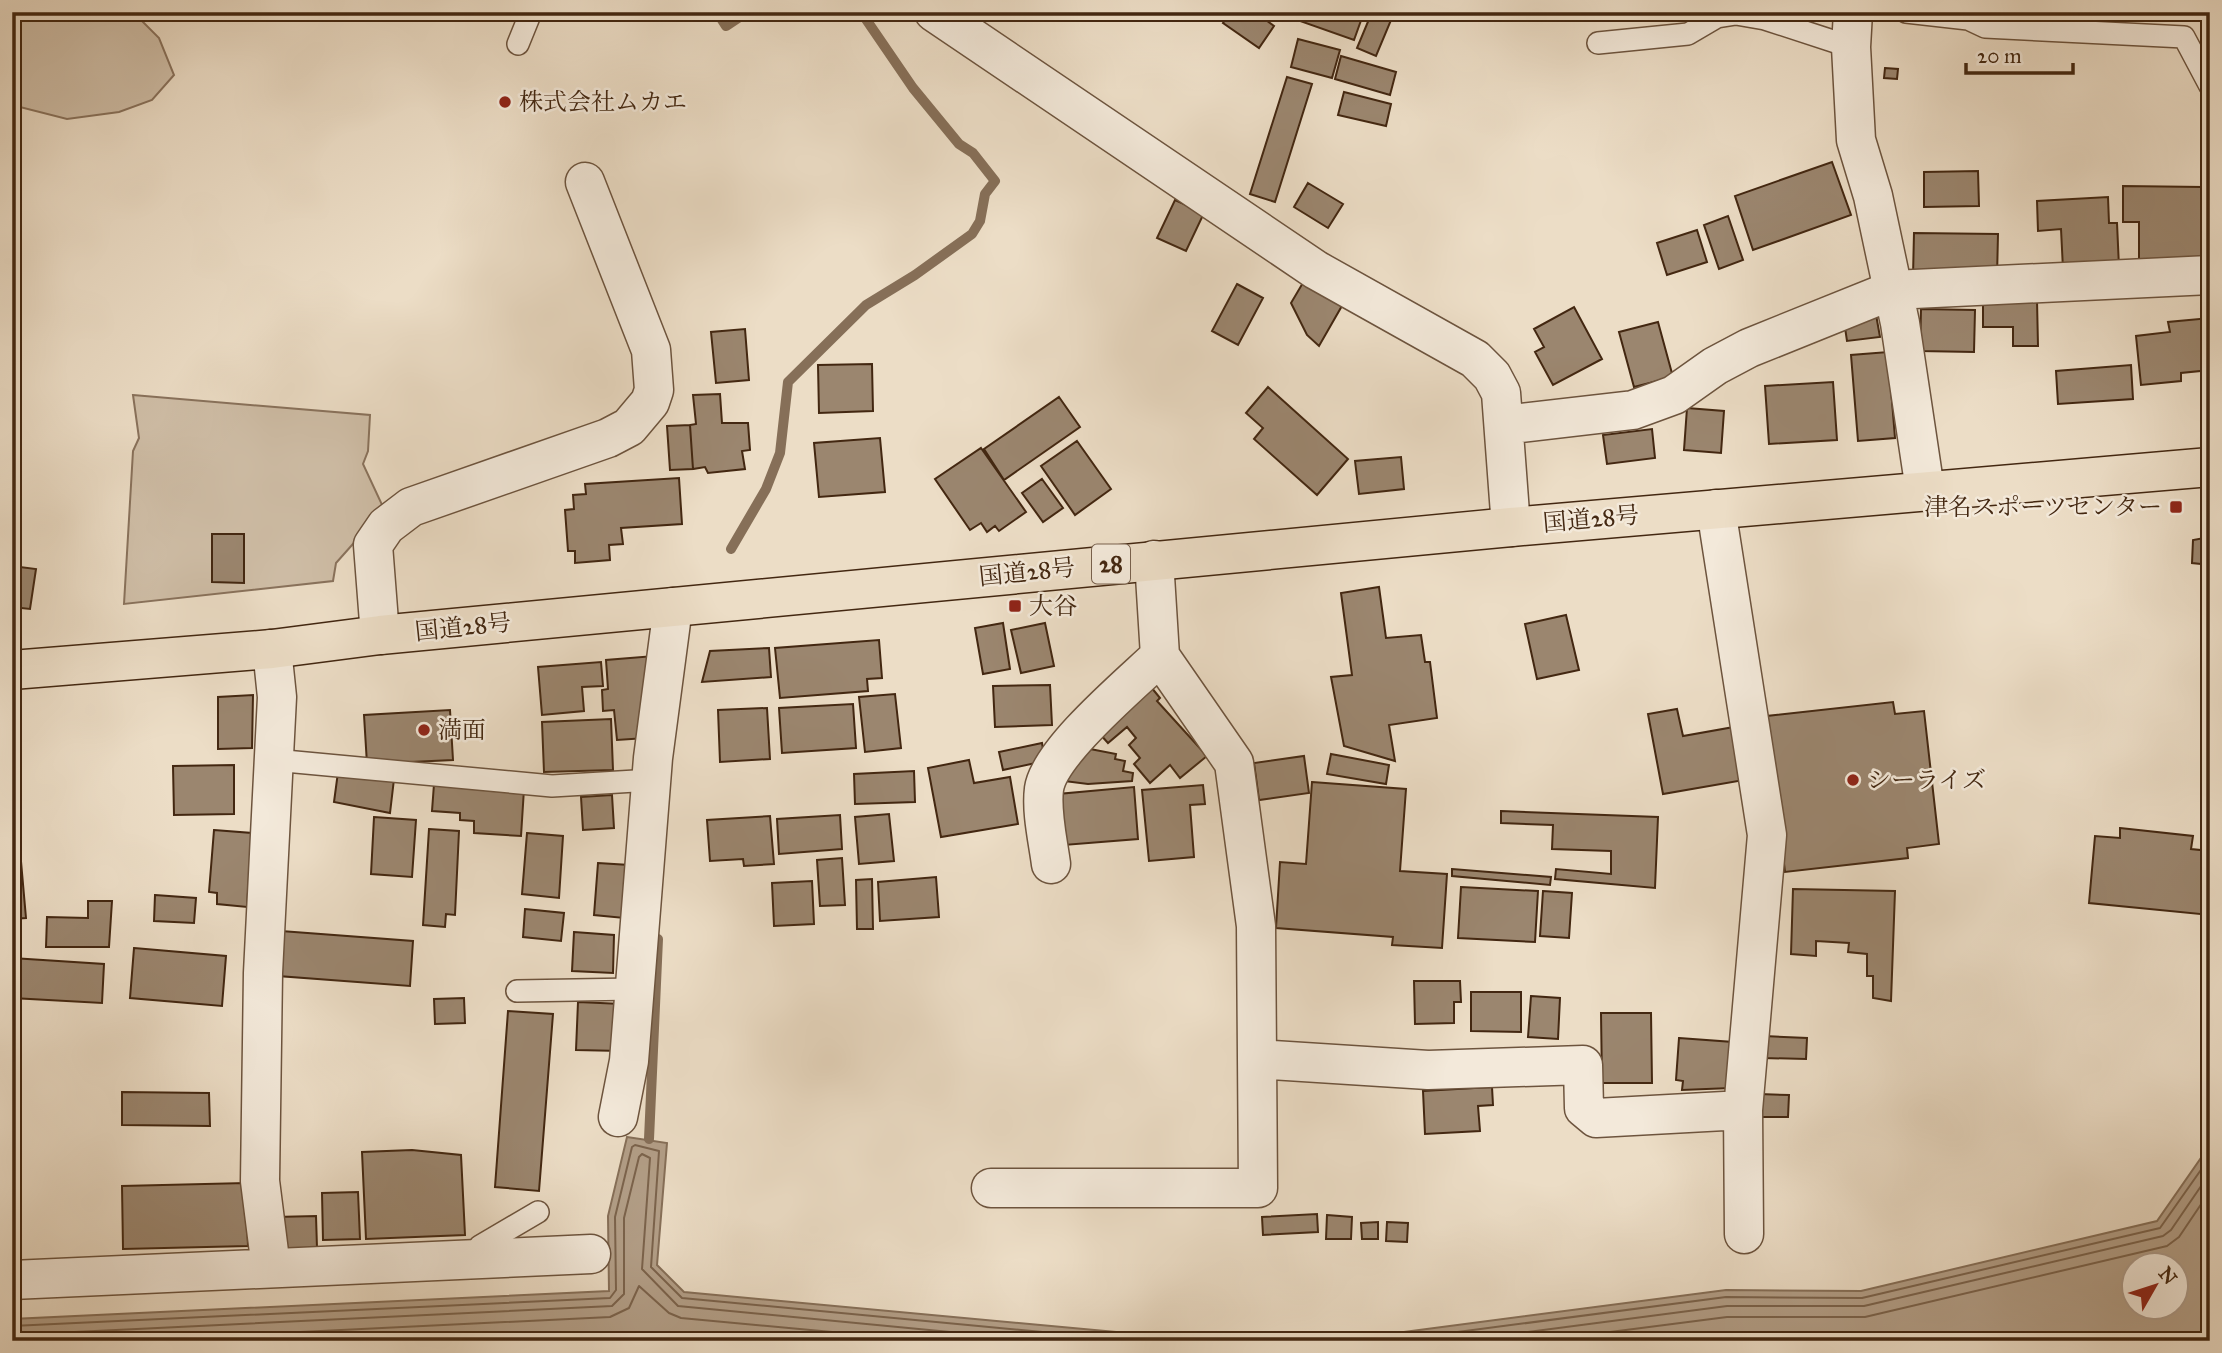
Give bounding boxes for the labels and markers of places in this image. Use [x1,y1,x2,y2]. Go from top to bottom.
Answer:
place label: 株式会社ムカエ [519,87,687,117]
marker: 株式会社ムカエ [497,94,513,110]
place label: 津名スポーツセンター [1924,492,2162,522]
marker: 津名スポーツセンター [2168,499,2184,515]
place label: 大谷 [1029,591,1077,621]
marker: 大谷 [1007,598,1023,614]
place label: 満面 [438,715,486,745]
marker: 満面 [416,722,432,738]
place label: シーライズ [1867,765,1986,795]
marker: シーライズ [1845,772,1861,788]

